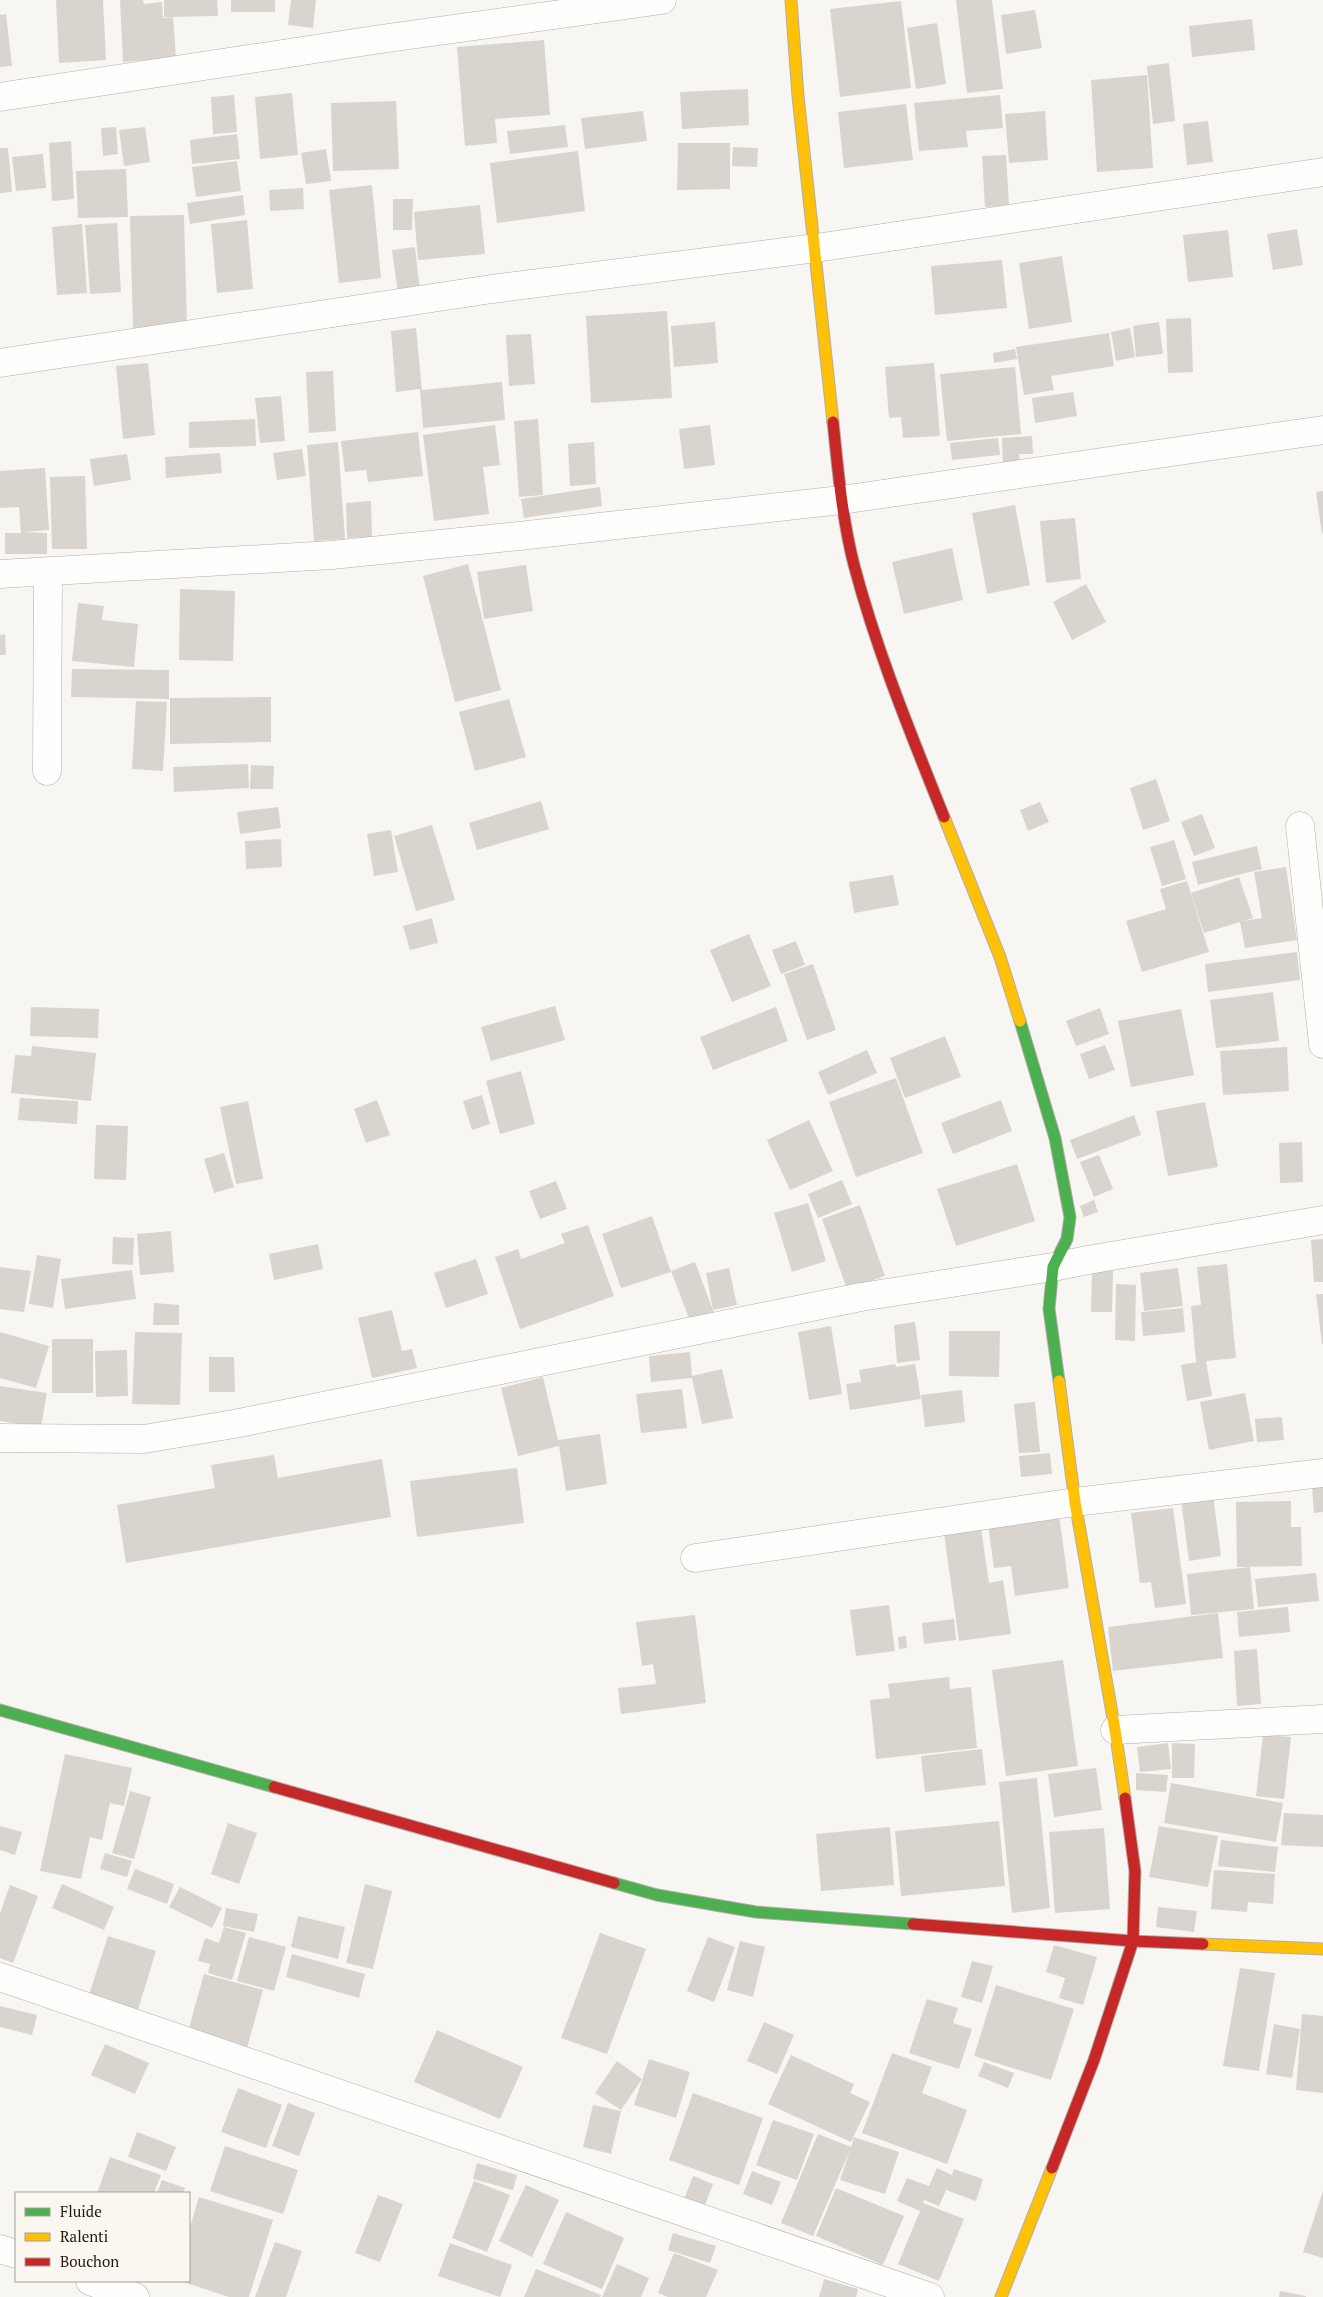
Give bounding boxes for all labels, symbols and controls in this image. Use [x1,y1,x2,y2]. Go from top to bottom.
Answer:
legend [15,2192,190,2282]
text: Fluide [60,2201,102,2221]
text: Ralenti [60,2226,108,2246]
text: Bouchon [60,2251,119,2271]

